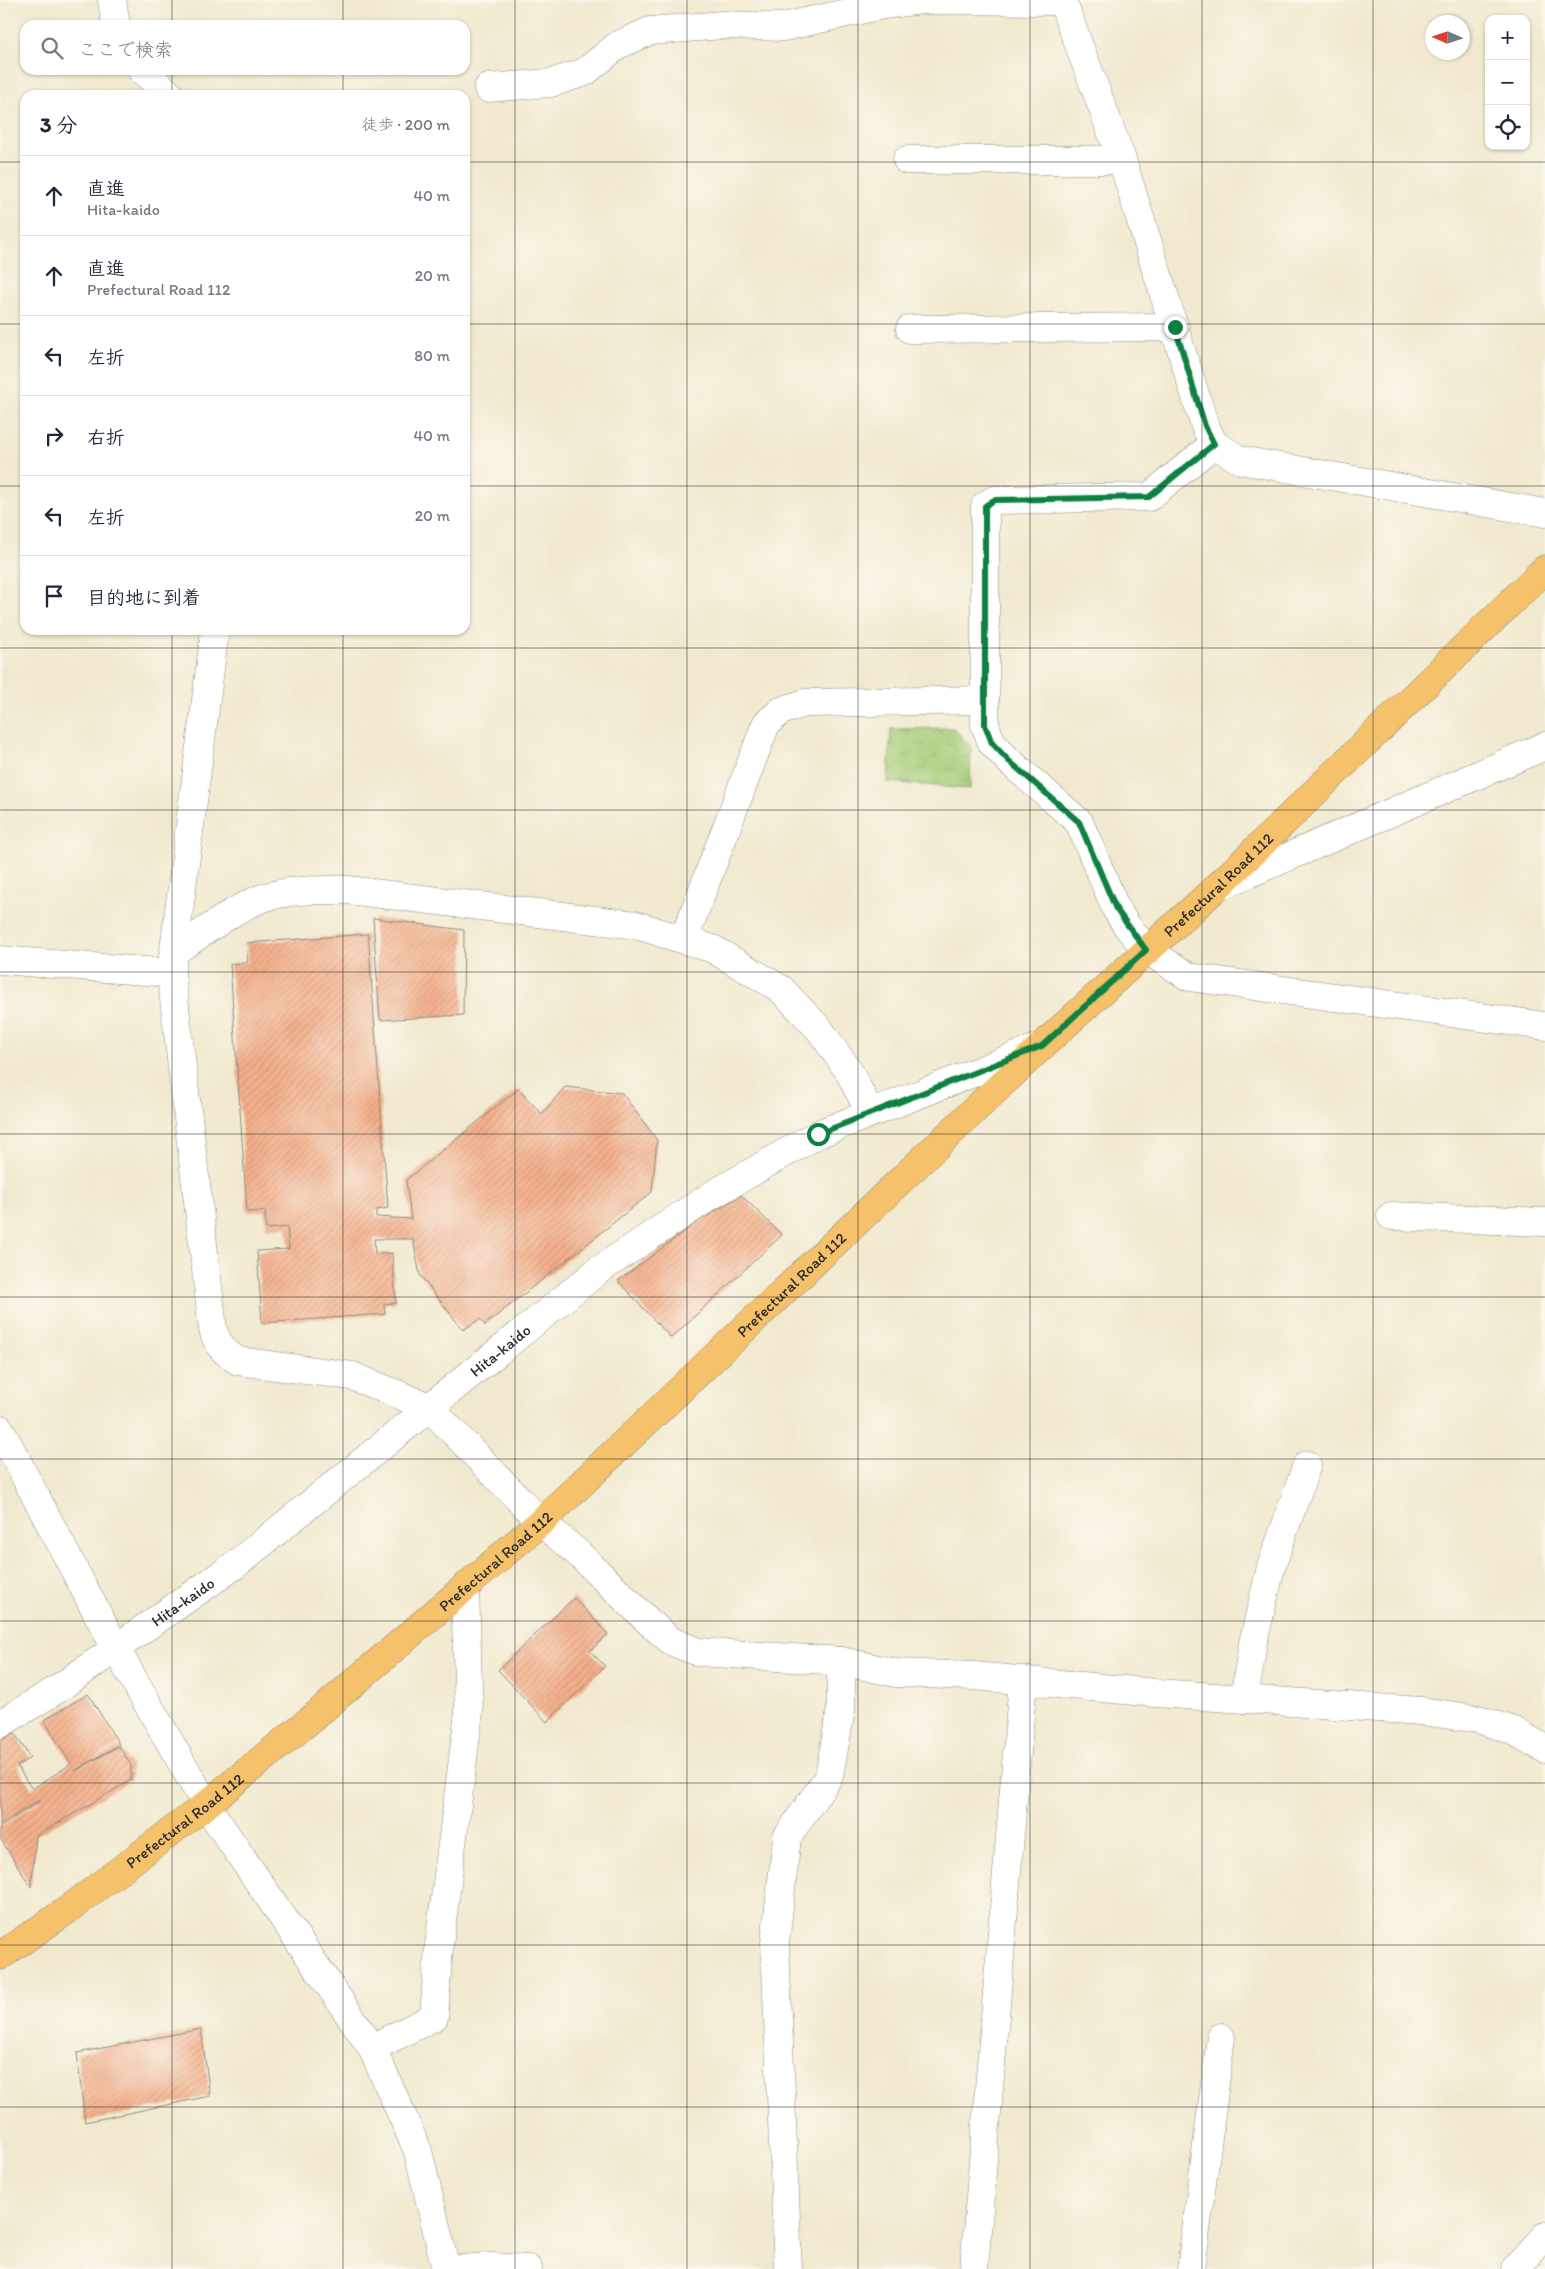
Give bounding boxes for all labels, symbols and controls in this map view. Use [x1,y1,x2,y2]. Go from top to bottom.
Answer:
north arrow [1425,15,1470,60]
map controls [1485,15,1530,150]
button: + [1485,15,1530,60]
search box [20,20,470,75]
icon: search [38,34,66,62]
text: ここで検索 [78,38,173,61]
button: − [1485,60,1530,105]
button: locate [1485,105,1530,150]
text: 3 分 [40,112,77,137]
text: 徒歩 · 200 m [362,115,450,134]
text: 直進 [87,177,125,200]
icon: ahead [40,182,68,210]
text: 40 m [413,186,450,205]
text: Hita-kaido [87,200,160,219]
text: 直進 [87,257,125,280]
icon: ahead [40,262,68,290]
text: 20 m [415,266,450,285]
text: Prefectural Road 112 [87,280,230,299]
route end [1164,316,1187,339]
icon: left [40,342,68,370]
text: 左折 [87,346,125,369]
text: 80 m [414,346,450,365]
icon: right [40,422,68,450]
text: 右折 [87,426,125,449]
text: 40 m [413,426,450,445]
icon: left [40,502,68,530]
text: 左折 [87,506,125,529]
text: 20 m [415,506,450,525]
icon: arrive [40,582,68,610]
text: 目的地に到着 [87,586,201,609]
street label: Prefectural Road 112 [1159,828,1277,941]
route start [807,1123,830,1146]
street label: Prefectural Road 112 [732,1228,850,1341]
street label: Hita-kaido [466,1320,534,1381]
street label: Prefectural Road 112 [435,1507,557,1615]
street label: Hita-kaido [147,1573,218,1630]
street label: Prefectural Road 112 [122,1769,248,1872]

